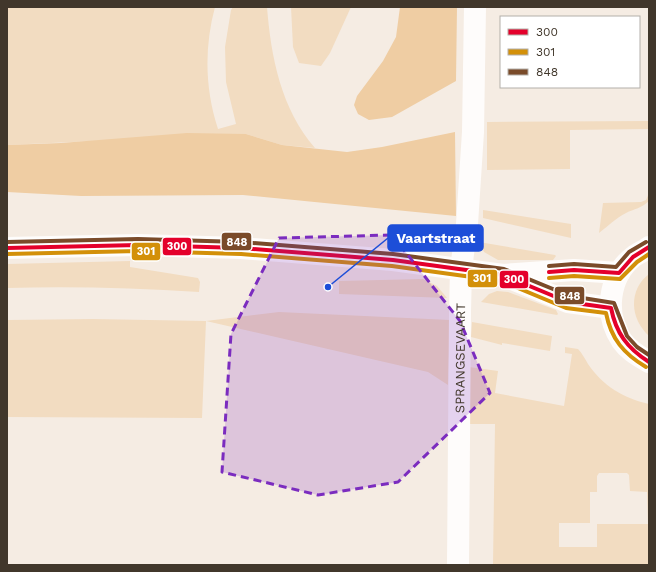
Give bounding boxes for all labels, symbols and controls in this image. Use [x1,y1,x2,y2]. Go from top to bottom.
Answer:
legend [500,16,640,88]
text: 300 [536,25,558,39]
text: 301 [536,45,555,59]
text: 848 [536,65,558,79]
callout: Vaartstraat [388,225,483,251]
text: Vaartstraat [397,230,475,246]
line badge: 848 [221,232,252,251]
text: 848 [227,236,248,249]
line badge: 300 [162,237,192,256]
text: 300 [167,240,187,253]
line badge: 301 [131,242,161,261]
text: 301 [137,245,155,258]
line badge: 301 [467,269,498,288]
line badge: 300 [499,270,529,289]
text: 301 [473,272,491,285]
text: 300 [504,273,524,286]
line badge: 848 [554,286,585,305]
text: 848 [560,290,581,303]
street label: SPRANGSEVAART [452,303,468,413]

